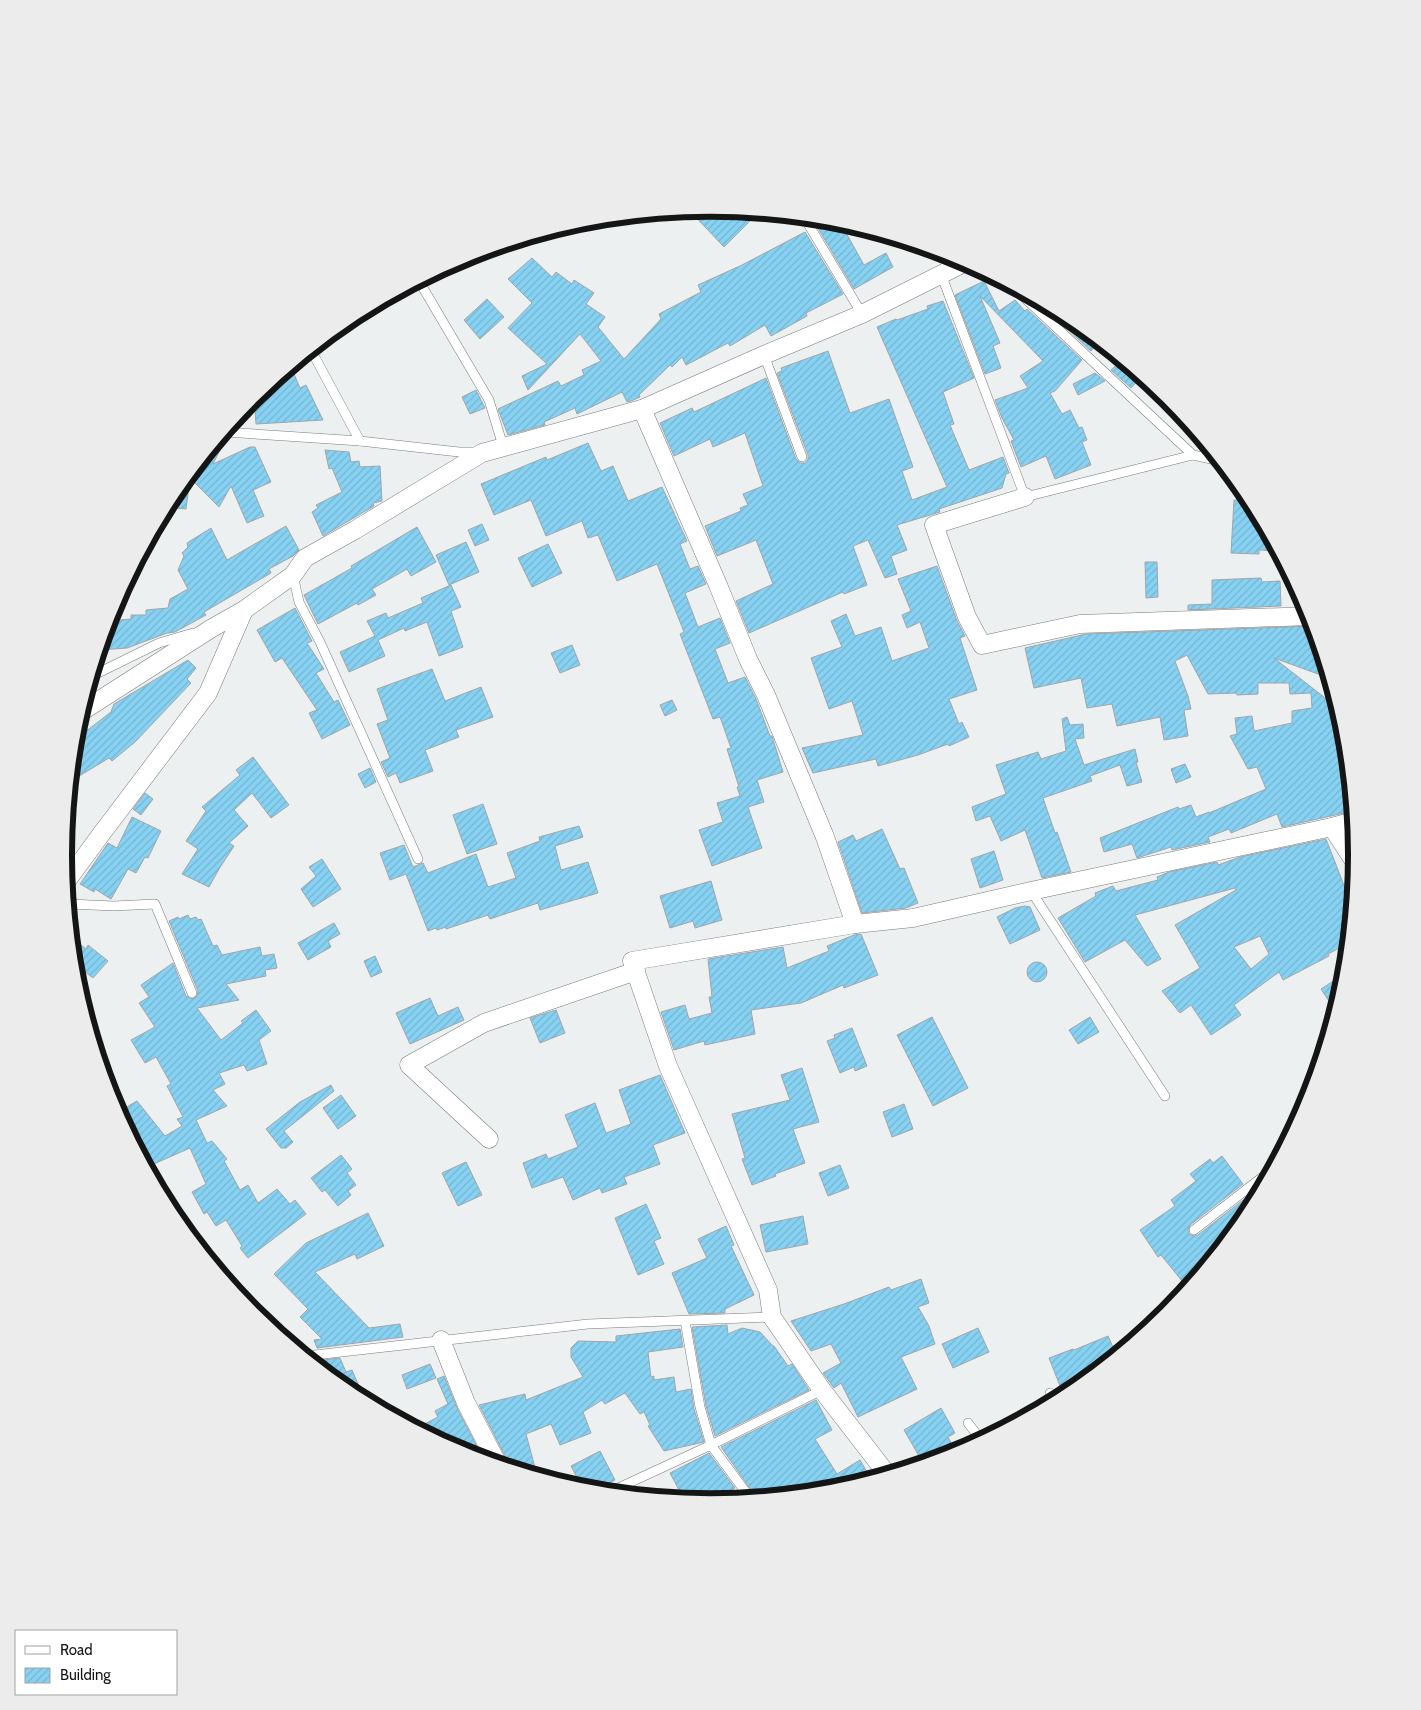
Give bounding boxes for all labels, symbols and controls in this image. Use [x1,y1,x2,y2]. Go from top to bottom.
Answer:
legend [15,1630,178,1695]
text: Road [60,1641,93,1659]
text: Building [60,1666,111,1684]

